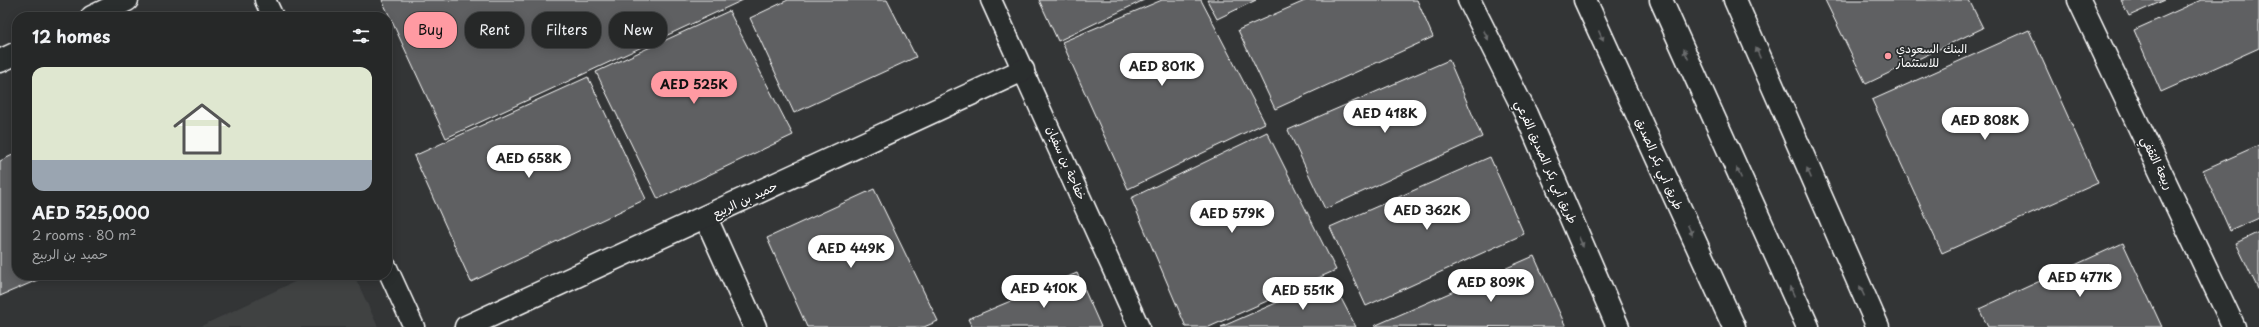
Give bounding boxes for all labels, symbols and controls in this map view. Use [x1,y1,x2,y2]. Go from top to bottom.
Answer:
chip: Buy [404,12,457,48]
chip: Rent [465,12,524,48]
chip: Filters [532,12,601,48]
chip: New [609,12,667,48]
text: 12 homes [32,23,110,49]
icon: filters [350,25,372,47]
one-way arrow [1483,29,1490,41]
one-way arrow [1598,30,1604,41]
place label: البنك السعودي للاستثمار [1895,39,1967,71]
one-way arrow [1755,48,1761,59]
one-way arrow [1683,49,1689,60]
marker: البنك السعودي للاستثمار [1883,51,1893,61]
pin: AED 801K [1121,53,1203,87]
text: AED 801K [1129,56,1195,75]
pin: AED 525K [653,71,735,105]
text: AED 525K [660,74,728,93]
icon: home [166,93,238,165]
street label: طريق أبي بكر الصديق الفرعي [1509,97,1582,228]
pin: AED 418K [1344,100,1426,134]
text: AED 418K [1352,103,1418,122]
pin: AED 808K [1944,107,2026,141]
text: AED 808K [1951,110,2019,129]
street label: طريق أبي بكر الصديق [1629,115,1688,214]
street label: خفاجة بن سفيان [1042,123,1091,203]
street label: ربيعة الثقفي [2135,133,2179,194]
pin: AED 658K [488,145,570,179]
text: AED 658K [496,148,562,167]
one-way arrow [1736,167,1742,178]
one-way arrow [1806,167,1812,178]
street label: حميد بن الربيع [709,176,781,223]
pin: AED 362K [1386,197,1468,231]
text: AED 525,000 [32,199,150,225]
pin: AED 579K [1191,200,1273,234]
text: AED 362K [1393,200,1461,219]
text: AED 579K [1199,203,1265,222]
text: 2 rooms · 80 m² [32,225,137,244]
one-way arrow [1687,225,1693,236]
pin: AED 449K [810,235,892,269]
one-way arrow [1579,237,1585,249]
text: AED 449K [817,238,885,257]
text: حميد بن الربيع [32,244,108,263]
pin: AED 477K [2039,264,2121,298]
text: AED 477K [2047,267,2113,286]
pin: AED 809K [1450,269,1532,303]
text: AED 809K [1457,272,1525,291]
pin: AED 410K [1003,275,1085,309]
pin: AED 551K [1262,277,1344,311]
text: AED 410K [1011,278,1077,297]
text: AED 551K [1272,280,1334,299]
one-way arrow [1789,285,1795,297]
one-way arrow [1859,286,1865,297]

